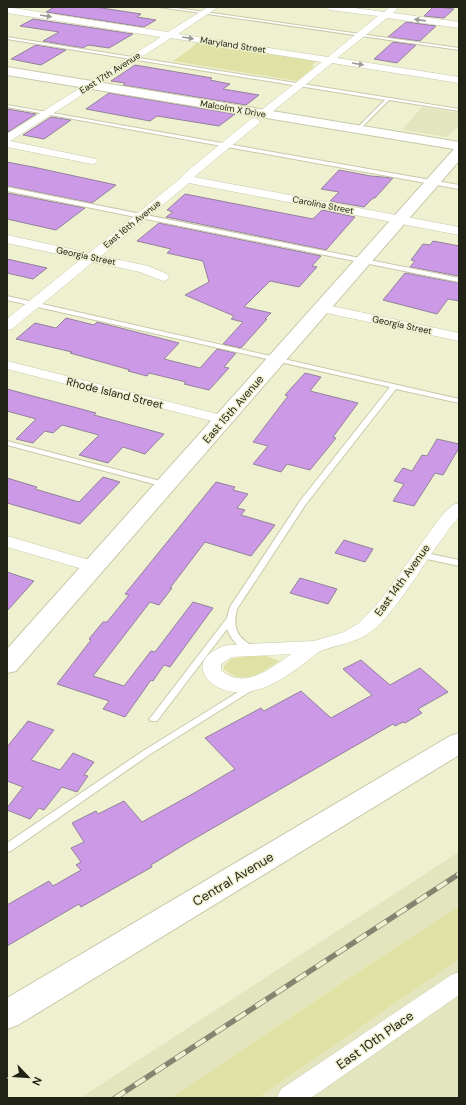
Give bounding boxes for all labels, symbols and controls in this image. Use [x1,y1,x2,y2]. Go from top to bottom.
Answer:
one-way arrow [39,13,52,19]
one-way arrow [414,17,426,23]
street label: Maryland Street [199,34,267,56]
one-way arrow [182,35,194,41]
street label: East 17th Avenue [77,49,143,97]
one-way arrow [352,61,364,67]
street label: Malcolm X Drive [199,97,267,121]
street label: Carolina Street [291,193,355,217]
street label: East 16th Avenue [101,197,163,251]
street label: Georgia Street [55,244,117,268]
street label: Georgia Street [371,313,433,337]
street label: East 15th Avenue [200,372,266,446]
street label: Rhode Island Street [65,374,165,412]
street label: East 14th Avenue [371,541,433,619]
street label: Central Avenue [189,848,277,910]
street label: East 10th Place [333,1007,417,1073]
north arrow [8,1057,48,1097]
text: N [29,1075,45,1088]

